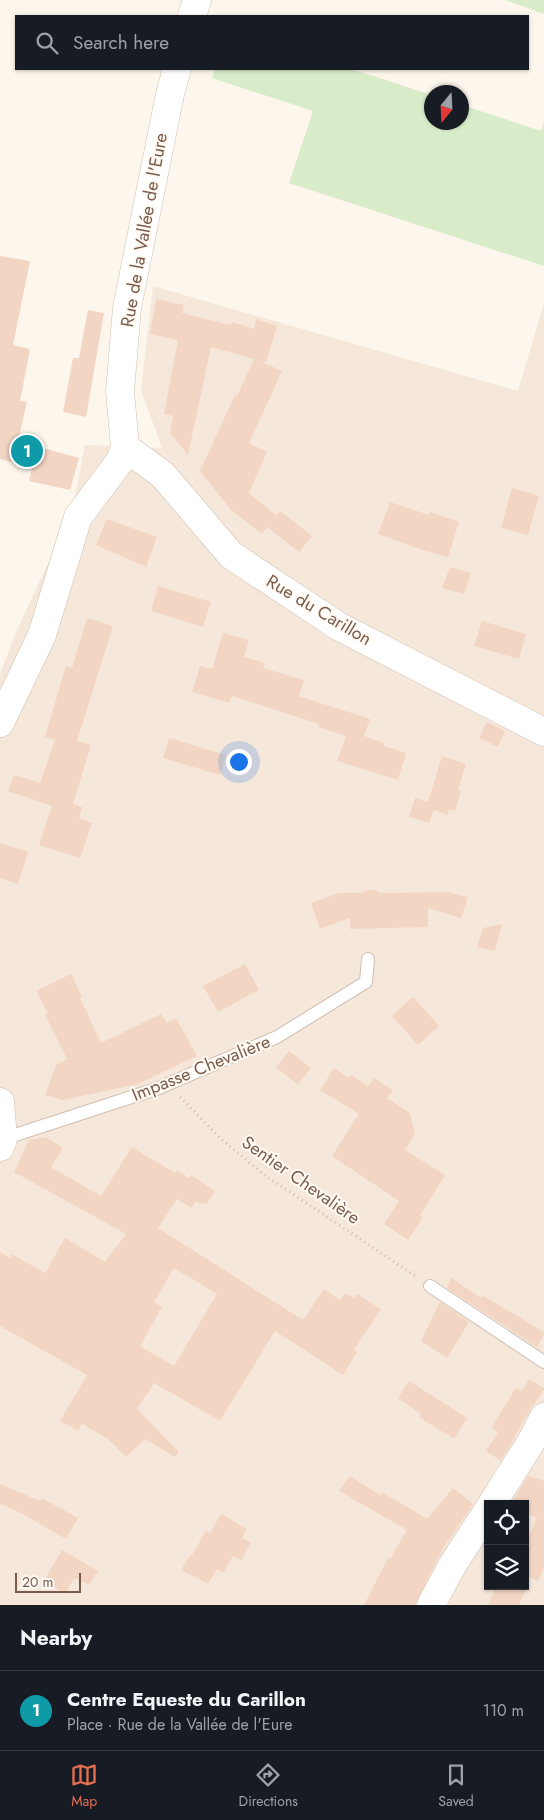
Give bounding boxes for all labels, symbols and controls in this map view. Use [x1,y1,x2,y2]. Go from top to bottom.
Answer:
search box [15,15,529,70]
icon: search [33,29,61,57]
text: Search here [73,29,169,56]
north arrow [424,85,469,130]
street label: Rue de la Vallée de l'Eure [114,131,174,329]
pin: 1 [11,432,43,470]
street label: Rue du Carillon [261,568,377,652]
your location [226,749,252,775]
street label: Impasse Chevalière [128,1028,274,1108]
street label: Sentier Chevalière [237,1129,365,1231]
map controls [484,1500,529,1590]
button: locate [484,1500,529,1545]
button: layers [484,1545,529,1590]
scale bar [15,1570,81,1593]
text: 20 m [22,1572,54,1592]
text: Nearby [20,1623,92,1653]
text: Centre Equeste du Carillon [67,1686,306,1713]
text: 1 [32,1699,40,1722]
text: 110 m [483,1699,524,1722]
text: Place · Rue de la Vallée de l'Eure [67,1713,293,1736]
tab: Map [70,1761,98,1811]
tab: Directions [239,1761,298,1811]
tab: Saved [438,1761,474,1811]

